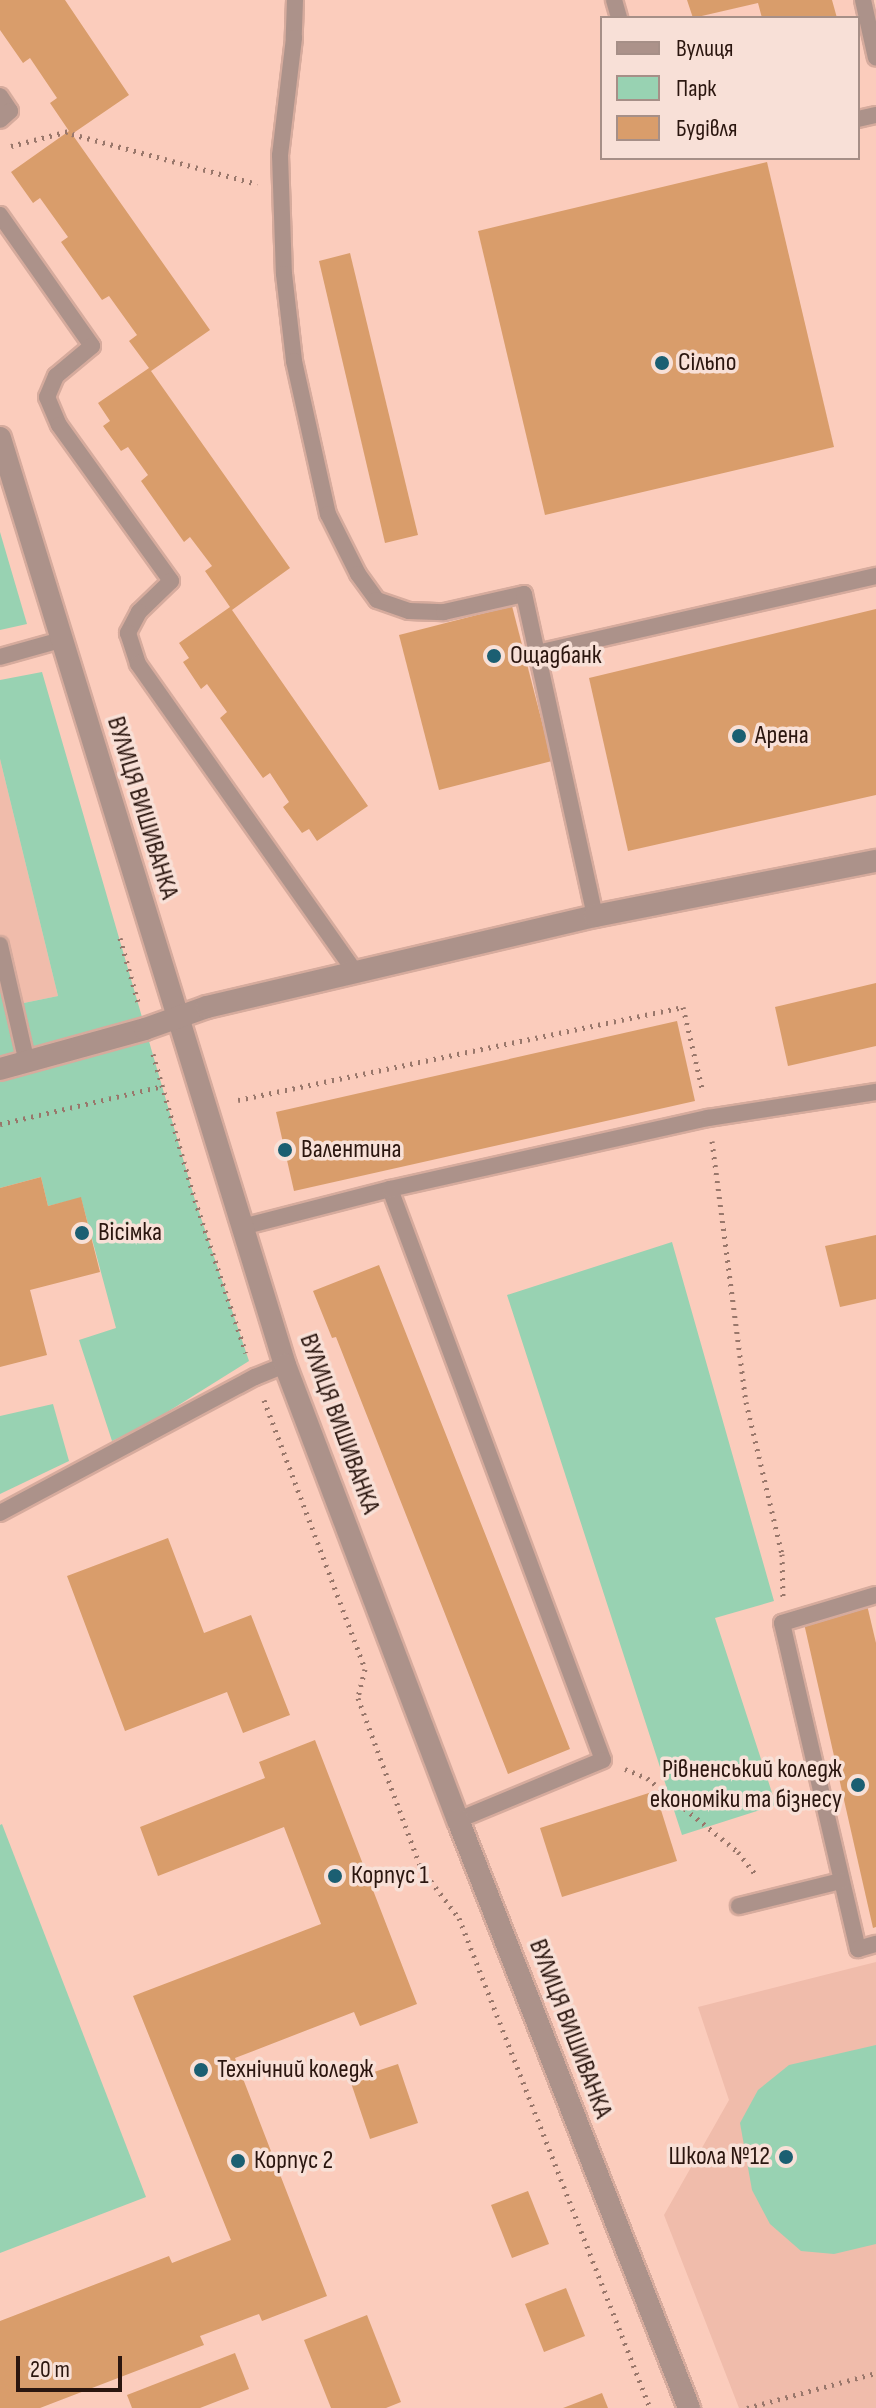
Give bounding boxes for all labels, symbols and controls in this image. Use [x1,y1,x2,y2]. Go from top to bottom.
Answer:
legend [600,16,860,160]
text: Вулиця [676,34,734,63]
text: Парк [676,74,716,103]
text: Будівля [676,114,737,143]
place label: Сільпо [678,347,737,379]
marker: Сільпо [653,354,671,372]
place label: Ощадбанк [510,640,602,672]
marker: Ощадбанк [485,647,503,665]
street label: ВУЛИЦЯ ВИШИВАНКА [99,713,185,903]
place label: Арена [755,720,809,752]
marker: Арена [730,727,748,745]
place label: Валентина [301,1134,402,1166]
marker: Валентина [276,1141,294,1159]
place label: Вiсiмка [98,1217,162,1249]
marker: Вiсiмка [73,1224,91,1242]
street label: ВУЛИЦЯ ВИШИВАНКА [292,1330,386,1518]
place label: Рівненський коледж економіки та бізнесу [650,1754,842,1816]
marker: Рівненський коледж економіки та бізнесу [849,1776,867,1794]
place label: Корпус 1 [351,1860,429,1892]
marker: Корпус 1 [326,1867,344,1885]
street label: ВУЛИЦЯ ВИШИВАНКА [522,1935,618,2123]
place label: Технічний коледж [217,2054,373,2086]
marker: Технічний коледж [192,2061,210,2079]
place label: Школа №12 [669,2141,770,2173]
place label: Корпус 2 [254,2145,333,2177]
marker: Школа №12 [777,2148,795,2166]
marker: Корпус 2 [229,2152,247,2170]
scale bar [20,2340,126,2390]
text: 20 m [30,2355,70,2384]

